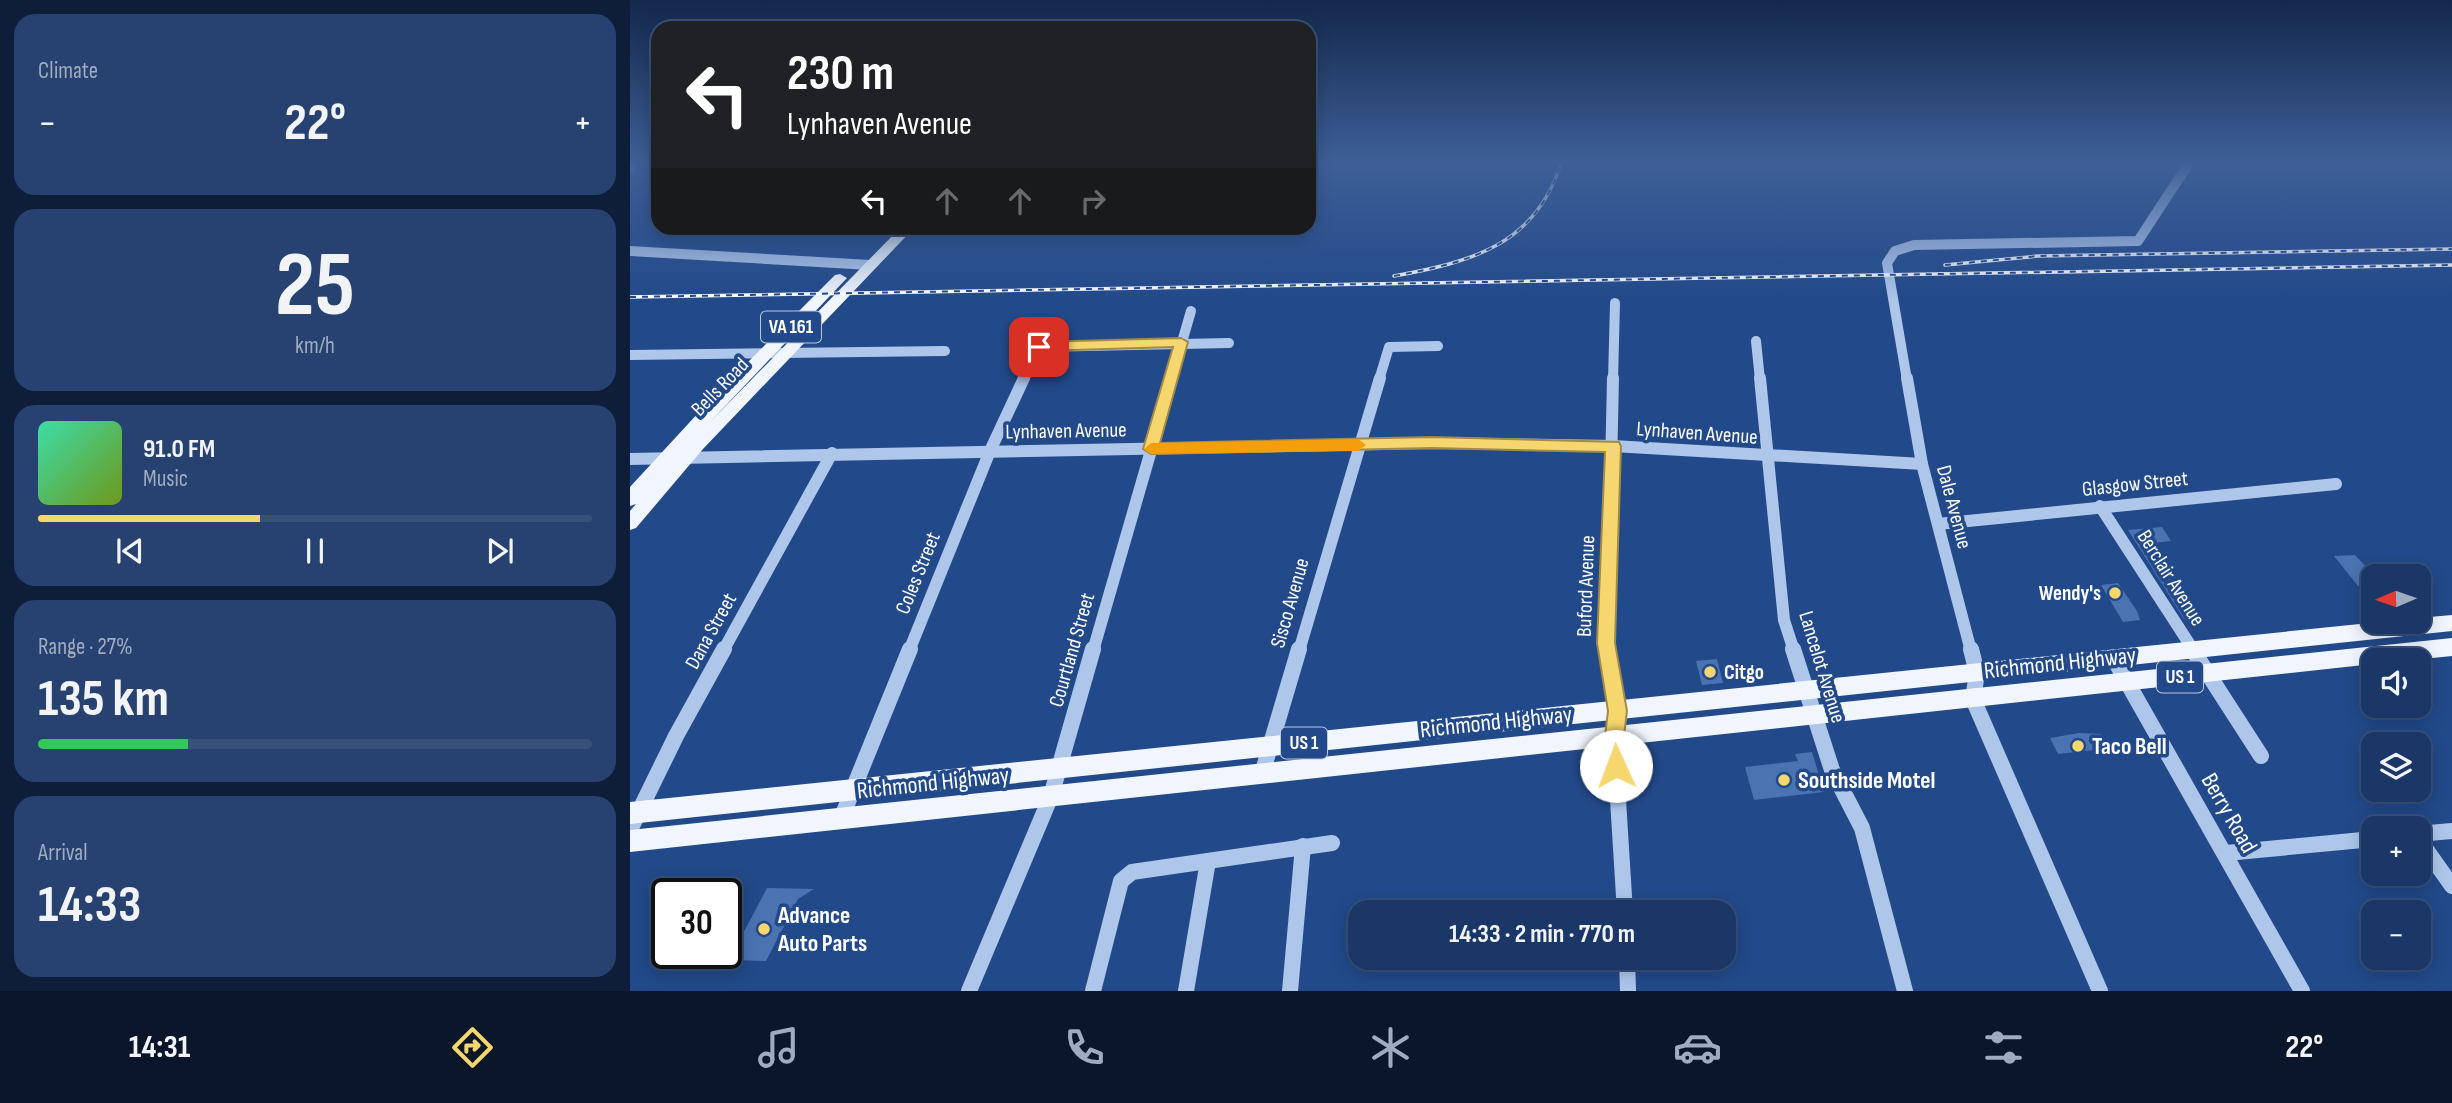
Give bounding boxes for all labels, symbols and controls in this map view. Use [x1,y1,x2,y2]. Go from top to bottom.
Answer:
text: 230 m [787,45,894,104]
icon: left [672,49,763,140]
text: Climate [38,57,98,85]
text: 22° [284,92,346,155]
text: − [38,101,57,146]
text: + [573,101,592,146]
text: Lynhaven Avenue [787,105,972,144]
icon: left [855,182,893,220]
icon: ahead [928,182,966,220]
icon: ahead [1001,182,1039,220]
icon: right [1074,182,1112,220]
text: 25 [275,232,355,341]
road number: VA 161 [761,312,821,342]
pin [1009,317,1069,377]
icon: arrive [1020,328,1058,366]
text: km/h [295,332,335,360]
street label: Bells Road [686,353,754,421]
street label: Lynhaven Avenue [1636,416,1758,450]
street label: Lynhaven Avenue [1005,417,1127,445]
text: 91.0 FM [143,434,215,465]
street label: Dale Avenue [1931,463,1977,551]
text: Music [143,465,188,493]
street label: Glasgow Street [2081,466,2189,502]
street label: Berclair Avenue [2132,525,2210,631]
street label: Coles Street [890,528,946,618]
icon: previous [111,532,149,570]
icon: pause [296,532,334,570]
icon: next [481,532,519,570]
street label: Buford Avenue [1572,535,1600,637]
street label: Sisco Avenue [1265,555,1315,651]
north arrow [2361,564,2431,634]
map controls [2361,564,2431,970]
place label: Wendy's [2039,581,2101,606]
marker: Wendy's [2107,585,2123,601]
street label: Dana Street [680,589,742,673]
street label: Courtland Street [1044,590,1100,710]
street label: Lancelot Avenue [1793,608,1851,726]
text: Range · 27% [38,633,133,661]
street label: Richmond Highway [1982,641,2138,685]
button: sound [2361,648,2431,718]
place label: Citgo [1724,660,1764,685]
road number: US 1 [2157,662,2203,692]
marker: Citgo [1702,664,1718,680]
text: 135 km [38,668,169,731]
street label: Richmond Highway [1418,700,1574,744]
road number: US 1 [1281,728,1327,758]
position arrow [1579,729,1653,803]
place label: Taco Bell [2092,732,2167,761]
button: layers [2361,732,2431,802]
marker: Taco Bell [2070,738,2086,754]
street label: Richmond Highway [855,761,1011,805]
place label: Southside Motel [1798,766,1935,795]
street label: Berry Road [2195,768,2263,858]
marker: Southside Motel [1776,772,1792,788]
button: + [2361,816,2431,886]
text: Arrival [38,839,87,867]
text: 14:33 [38,874,141,937]
speed limit sign: 30 [651,878,742,969]
button: − [2361,900,2431,970]
place label: Advance Auto Parts [777,901,867,958]
text: 14:33 · 2 min · 770 m [1449,919,1635,950]
marker: Advance Auto Parts [756,921,772,937]
icon: directions [448,1023,497,1072]
icon: music [754,1023,803,1072]
icon: phone [1060,1023,1109,1072]
icon: climate [1366,1023,1415,1072]
icon: car [1673,1023,1722,1072]
icon: filters [1979,1023,2028,1072]
text: 14:31 [129,1028,190,1067]
text: 22° [2285,1028,2323,1067]

